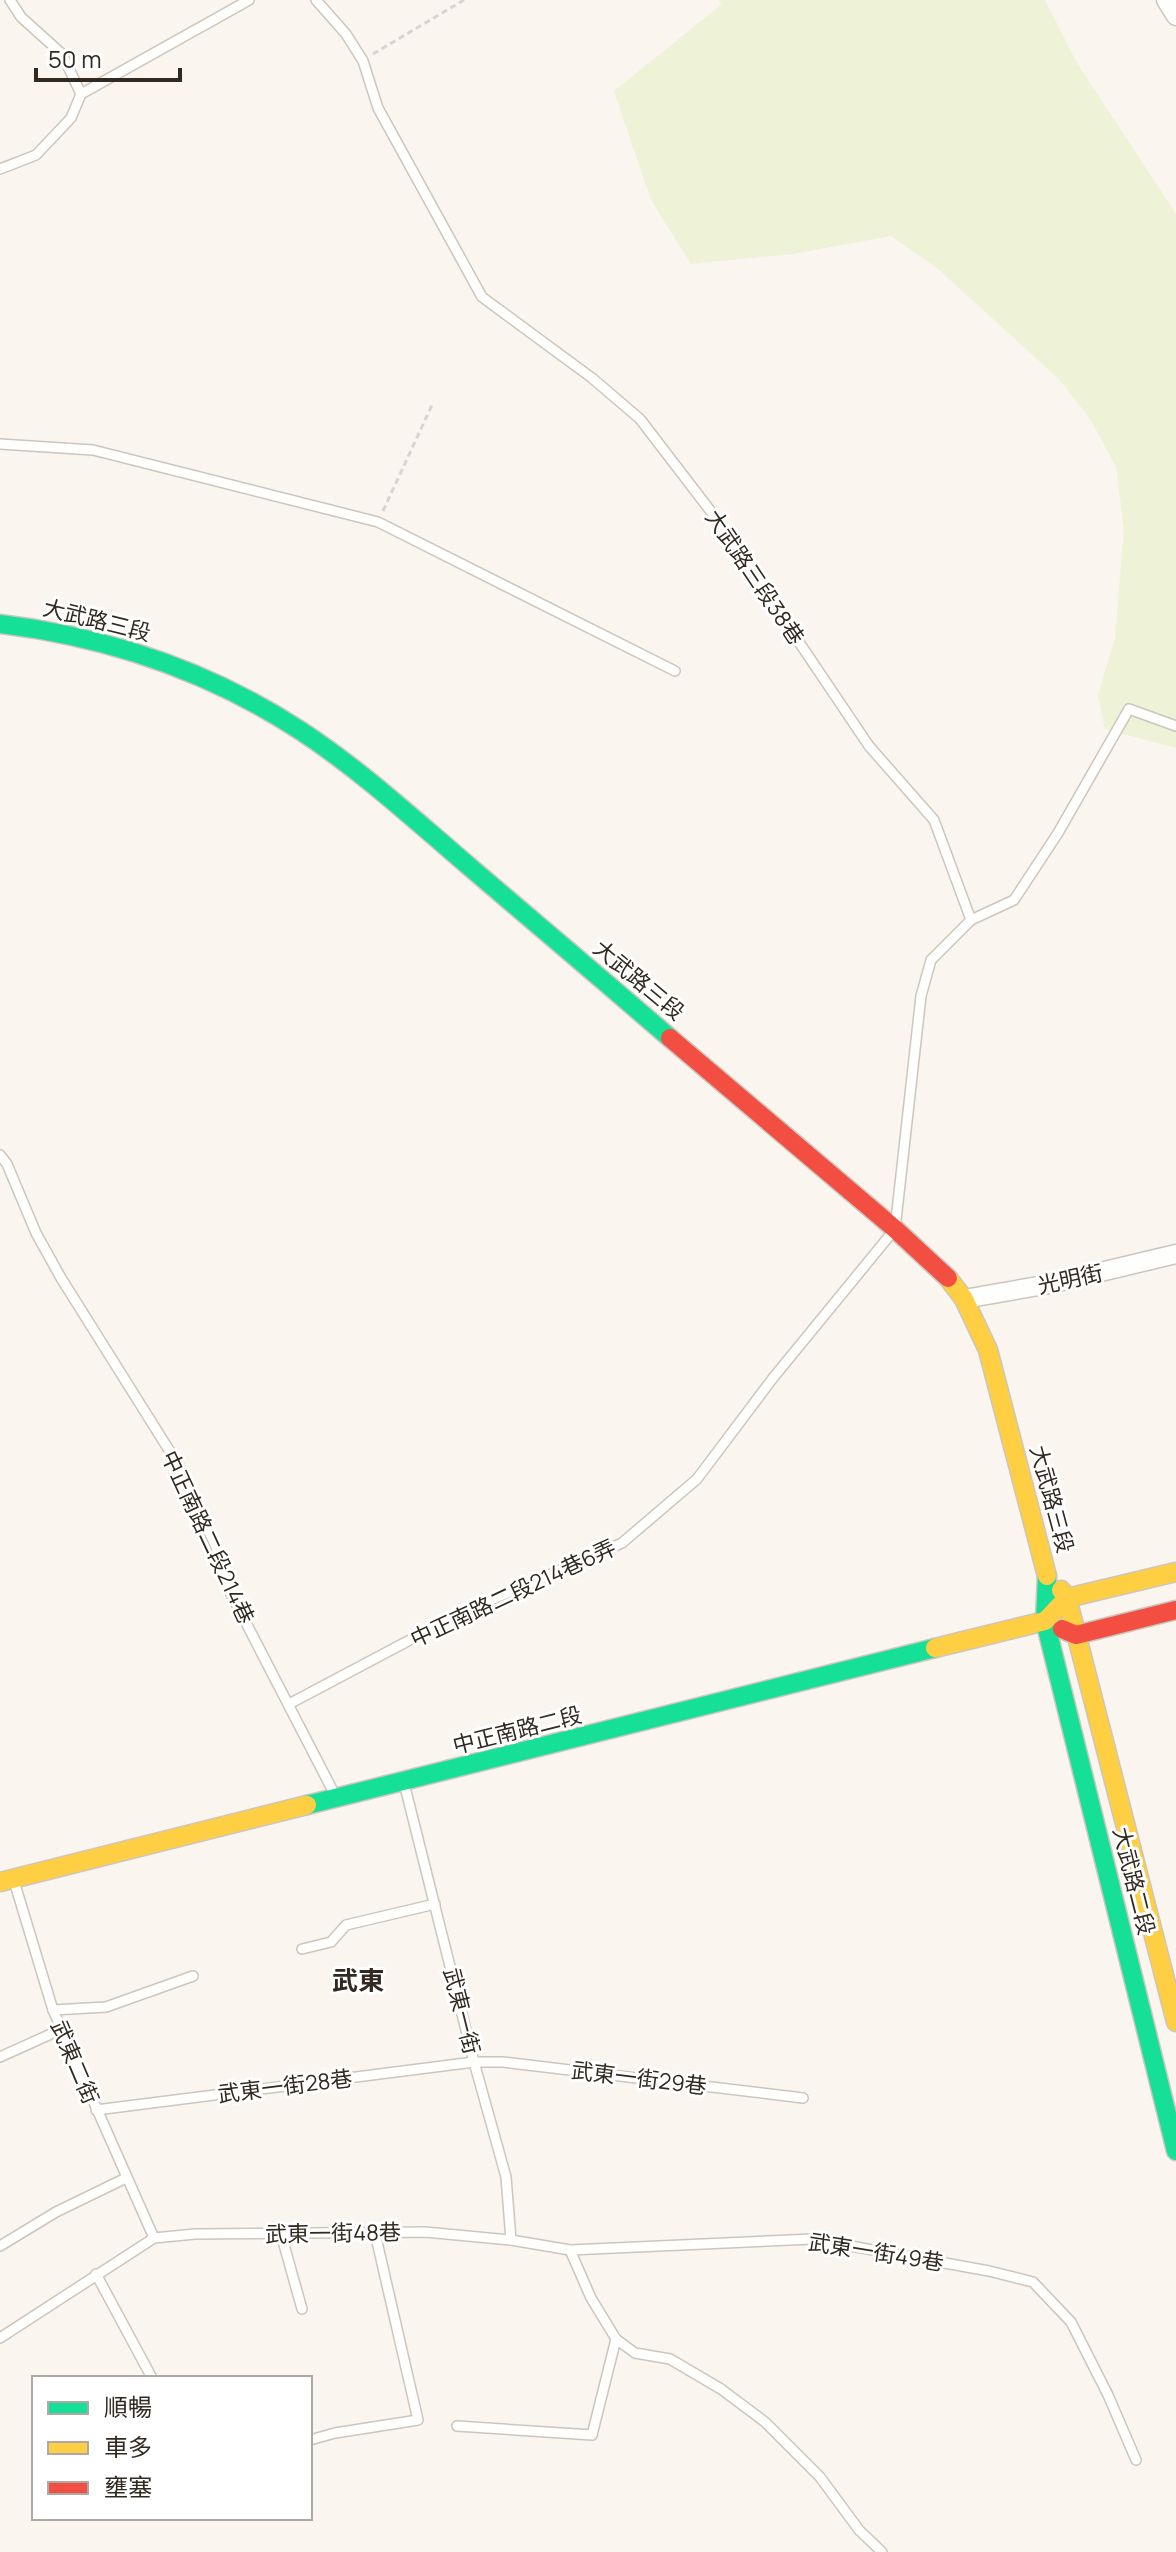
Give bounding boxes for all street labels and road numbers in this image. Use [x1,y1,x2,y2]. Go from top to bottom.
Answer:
street label: 大武路三段38巷 [699,504,811,650]
street label: 大武路三段 [40,592,154,648]
street label: 大武路三段 [587,933,691,1027]
street label: 光明街 [1035,1257,1105,1301]
street label: 大武路三段 [1023,1442,1081,1556]
street label: 中正南路二段214巷 [155,1445,261,1629]
street label: 中正南路二段214巷6弄 [405,1532,621,1654]
street label: 中正南路二段 [449,1699,585,1761]
street label: 大武路二段 [1106,1824,1162,1938]
street label: 武東一街 [437,1965,487,2057]
street label: 武東二街 [44,2016,106,2108]
street label: 武東一街29巷 [570,2055,708,2101]
street label: 武東一街28巷 [216,2063,354,2109]
street label: 武東一街48巷 [265,2217,401,2249]
street label: 武東一街49巷 [806,2227,946,2277]

